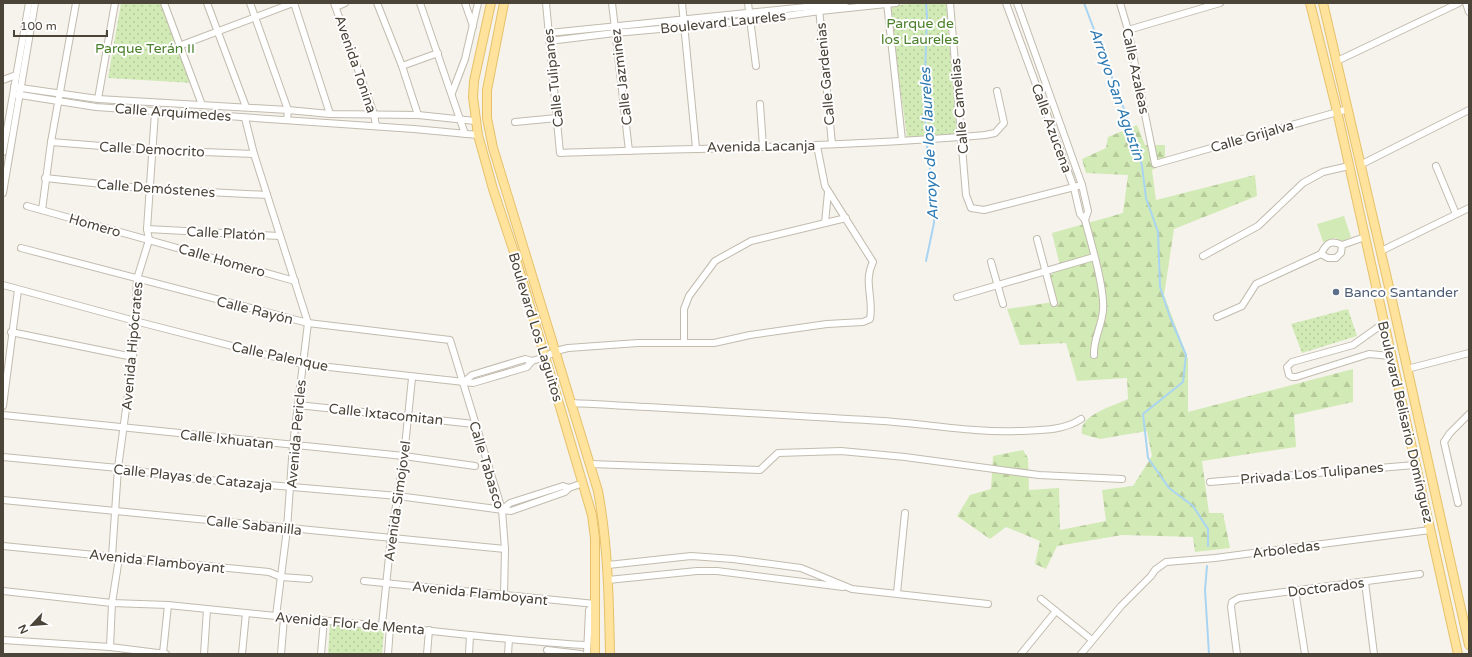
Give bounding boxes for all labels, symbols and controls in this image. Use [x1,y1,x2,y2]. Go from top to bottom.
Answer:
street label: Boulevard Laureles [659,7,787,38]
scale bar [14,12,107,38]
street label: Avenida Tonina [331,13,380,115]
park label: Parque de los Laureles [881,15,959,48]
text: 100 m [20,19,57,33]
street label: Calle Gardenias [813,22,838,126]
water label: Arroyo San Agustín [1086,26,1148,163]
street label: Calle Tulipanes [540,27,567,128]
street label: Calle Azaleas [1118,27,1153,116]
street label: Calle Jazminez [607,28,636,126]
park label: Parque Terán II [95,40,195,57]
street label: Calle Camelias [947,57,972,155]
water label: Arroyo de los laureles [916,65,942,221]
street label: Calle Azucena [1027,81,1076,175]
street label: Calle Arquímedes [114,100,232,125]
street label: Calle Grijalva [1209,116,1296,156]
street label: Avenida Lacanja [706,137,816,156]
street label: Calle Democrito [99,138,205,161]
street label: Calle Demóstenes [96,176,216,201]
street label: Homero [67,210,123,241]
street label: Calle Platón [186,223,266,244]
street label: Calle Homero [177,240,267,281]
street label: Boulevard Los Laguitos [505,251,566,404]
street label: Avenida Hipócrates [118,281,147,411]
place label: Banco Santander [1344,284,1459,301]
marker: Banco Santander [1331,287,1341,297]
street label: Calle Rayón [215,293,295,328]
street label: Boulevard Belisario Domínguez [1374,319,1437,525]
street label: Calle Palenque [230,338,330,375]
street label: Avenida Pericles [283,379,310,489]
street label: Calle Ixtacomitan [328,400,444,429]
street label: Calle Tabasco [465,419,508,511]
street label: Calle Ixhuatan [179,426,275,453]
street label: Avenida Simojovel [381,440,414,562]
street label: Privada Los Tulipanes [1240,459,1385,488]
street label: Calle Playas de Catazaja [113,461,273,494]
street label: Calle Sabanilla [205,512,303,539]
street label: Arboledas [1251,537,1321,562]
street label: Avenida Flamboyant [88,546,226,577]
street label: Doctorados [1287,574,1366,601]
street label: Avenida Flamboyant [411,578,549,609]
north arrow [12,605,52,645]
street label: Avenida Flor de Menta [274,608,426,639]
text: N [16,622,31,636]

